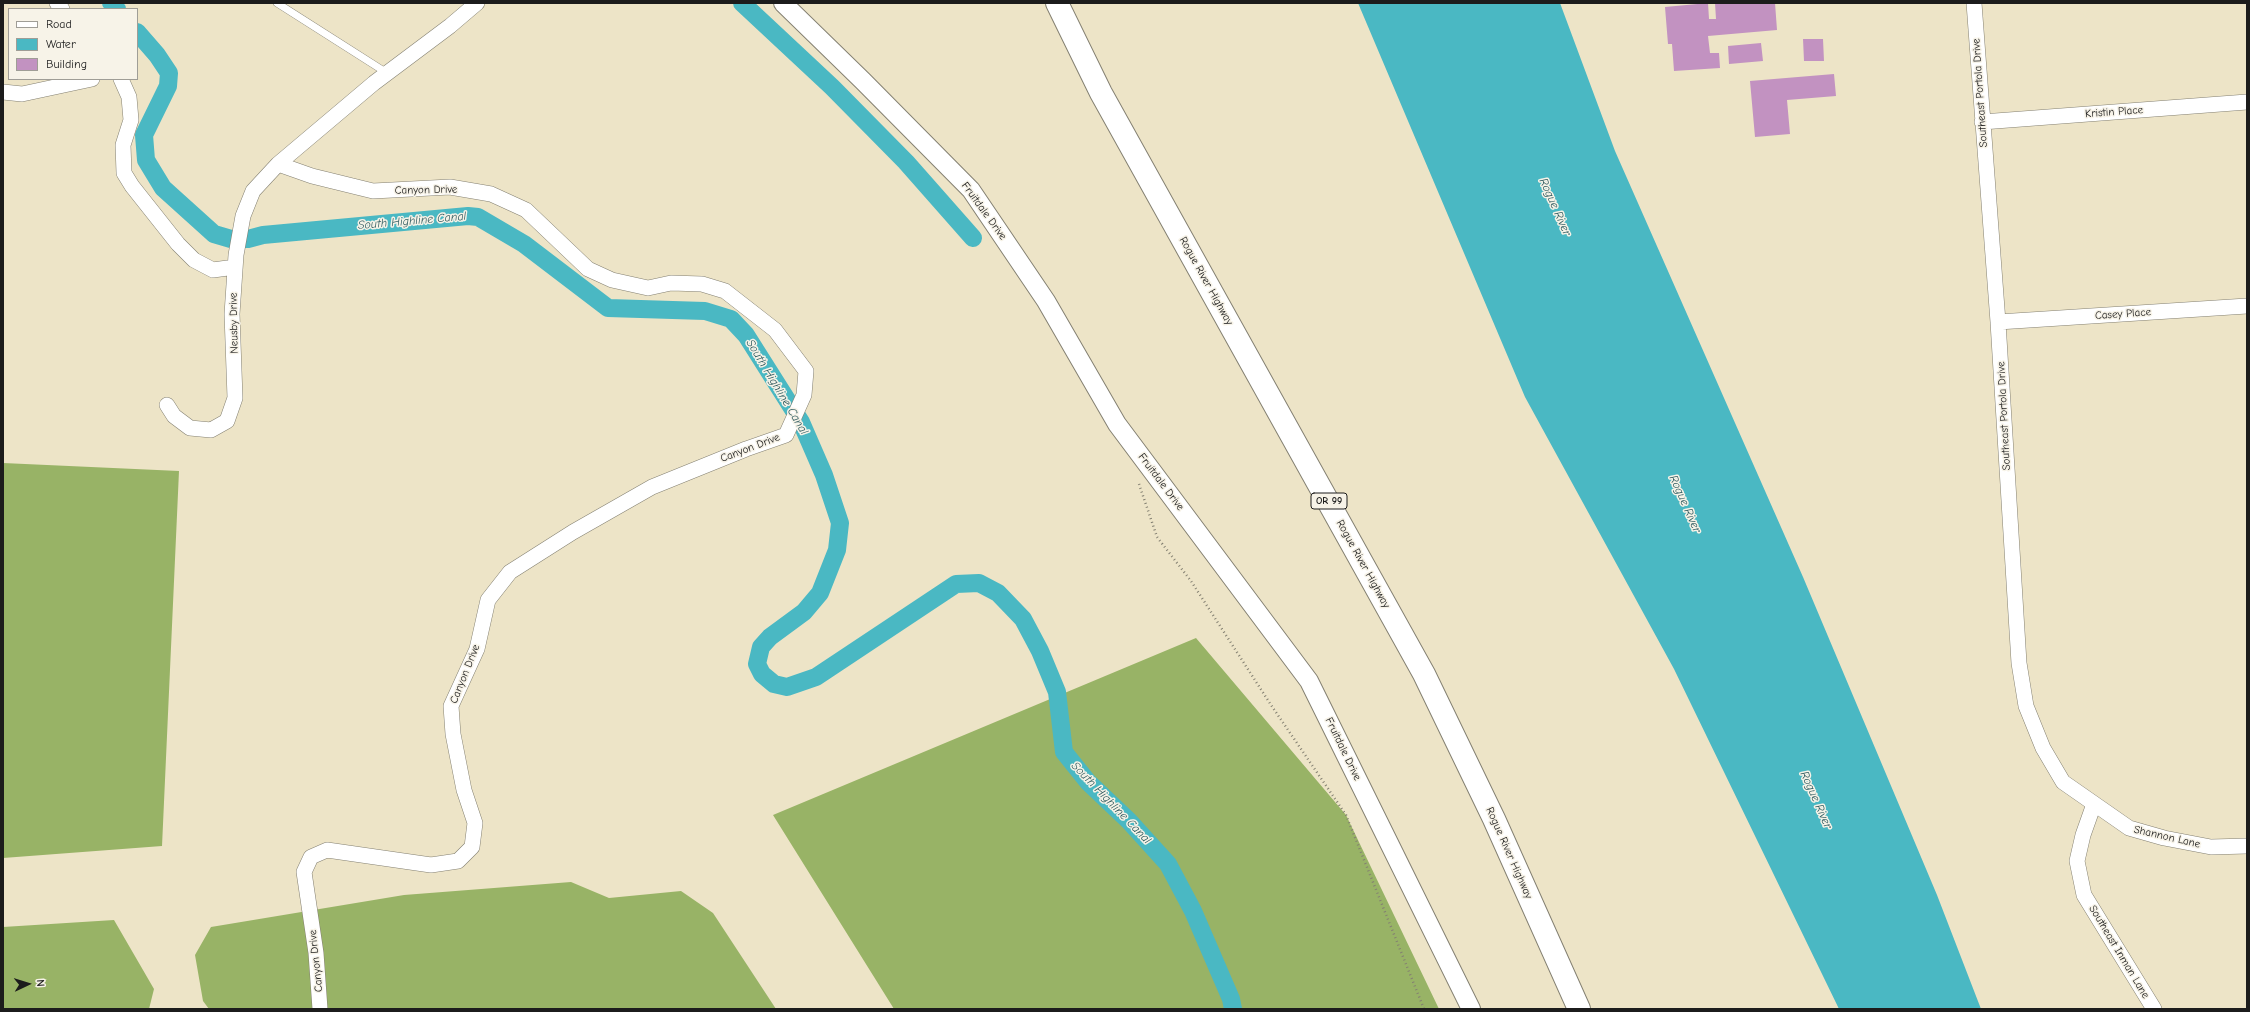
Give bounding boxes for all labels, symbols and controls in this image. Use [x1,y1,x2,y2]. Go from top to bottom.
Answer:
legend [8,8,138,80]
text: Road [46,17,72,31]
text: Water [46,37,76,51]
street label: Southeast Portola Drive [1970,38,1990,148]
text: Building [46,57,87,71]
street label: Kristin Place [2085,103,2143,121]
water label: Rogue River [1536,176,1574,238]
street label: Fruitdale Drive [959,179,1009,243]
street label: Canyon Drive [395,183,457,197]
water label: South Highline Canal [357,209,467,233]
street label: Rogue River Highway [1176,235,1236,327]
street label: Neusby Drive [227,292,241,354]
street label: Casey Place [2095,305,2151,323]
water label: South Highline Canal [743,337,811,437]
street label: Southeast Portola Drive [1995,361,2013,471]
street label: Canyon Drive [718,431,782,465]
street label: Fruitdale Drive [1135,451,1187,513]
water label: Rogue River [1666,473,1704,535]
road number: OR 99 [1311,493,1347,509]
street label: Rogue River Highway [1333,518,1393,610]
street label: Canyon Drive [447,643,483,705]
street label: Fruitdale Drive [1322,715,1364,783]
water label: South Highline Canal [1068,759,1154,847]
water label: Rogue River [1797,769,1835,831]
street label: Rogue River Highway [1483,805,1535,901]
street label: Shannon Lane [2132,823,2202,851]
street label: Southeast Inman Lane [2086,903,2152,1001]
street label: Canyon Drive [306,929,326,993]
north arrow [8,964,48,1004]
text: N [34,979,47,987]

